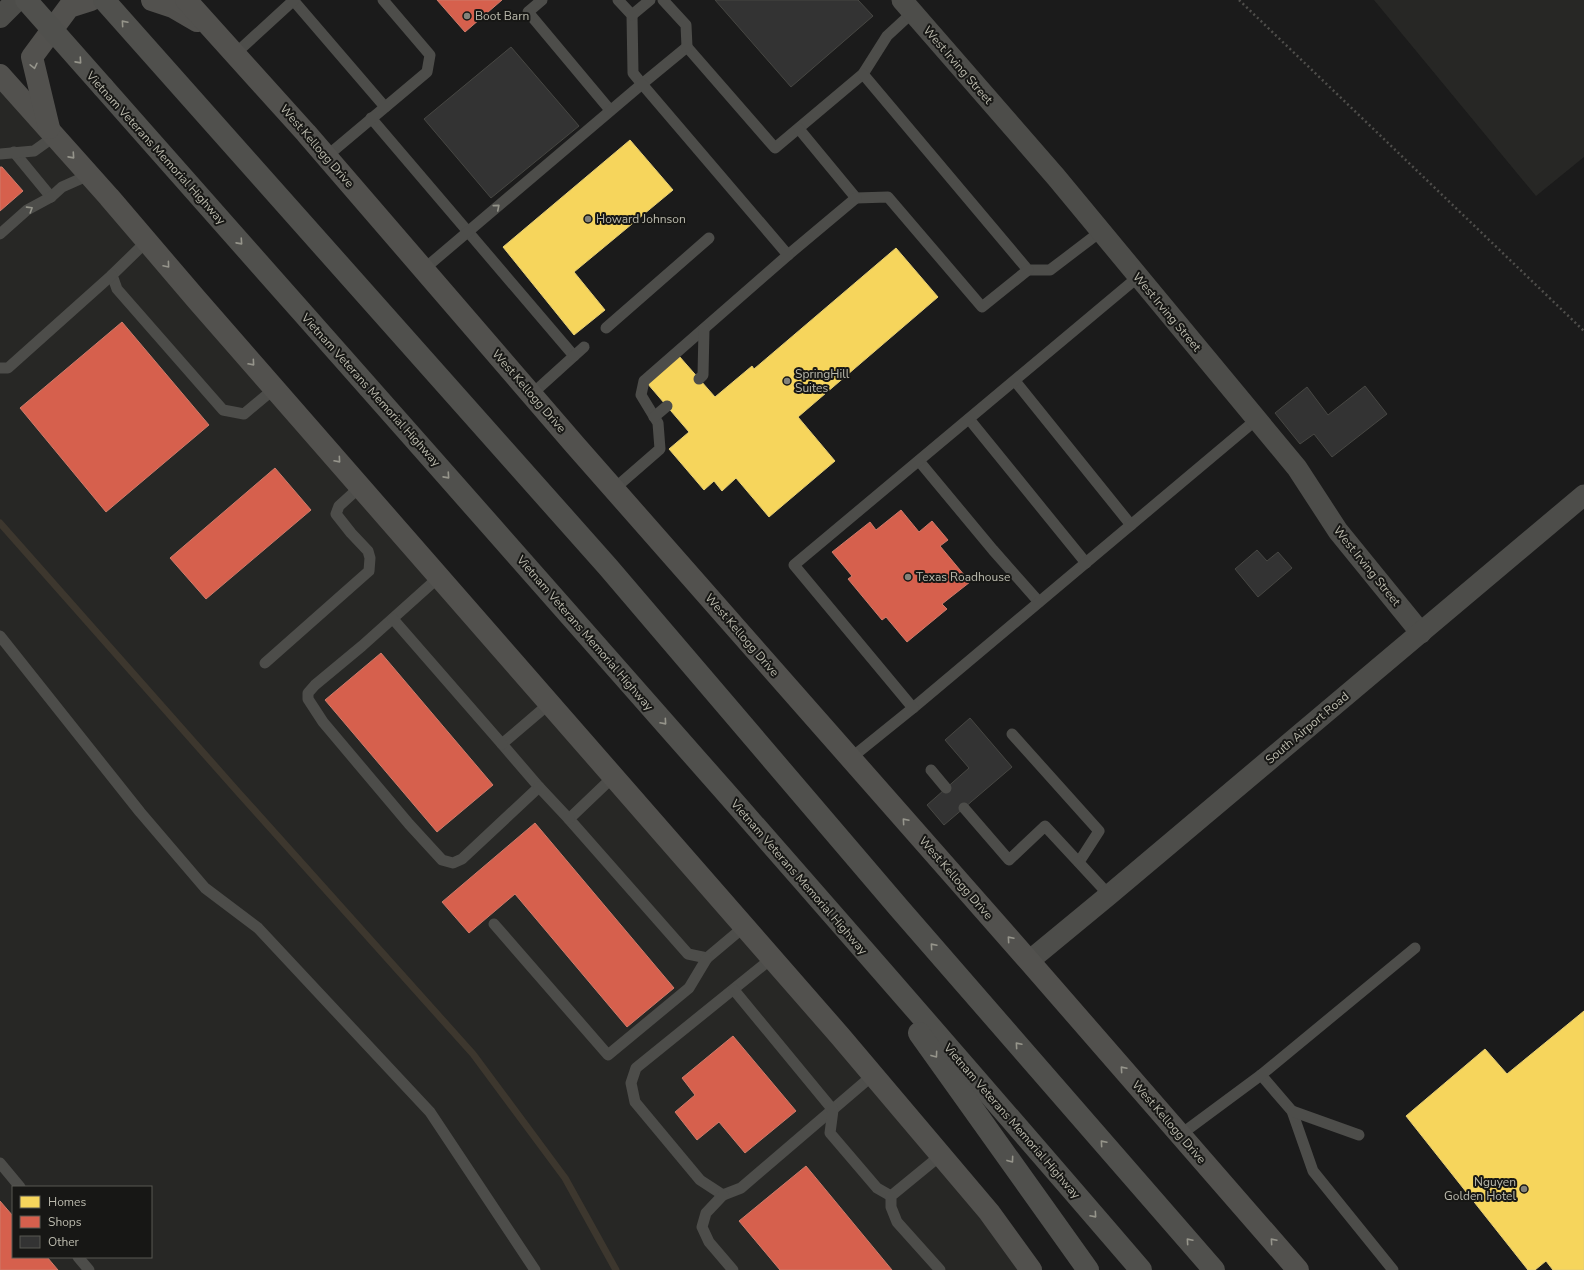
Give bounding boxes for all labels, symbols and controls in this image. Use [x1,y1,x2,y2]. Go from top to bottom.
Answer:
place label: Boot Barn [475,8,529,24]
marker: Boot Barn [462,11,472,21]
one-way arrow [121,20,128,27]
street label: West Irving Street [920,23,997,108]
one-way arrow [75,56,82,63]
one-way arrow [30,63,38,69]
street label: Vietnam Veterans Memorial Highway [82,67,230,229]
street label: West Kellogg Drive [277,101,357,191]
one-way arrow [68,151,75,159]
one-way arrow [492,204,499,211]
one-way arrow [26,207,33,214]
place label: Howard Johnson [596,211,686,227]
marker: Howard Johnson [583,214,593,224]
one-way arrow [235,237,242,245]
one-way arrow [162,260,169,267]
street label: West Irving Street [1129,269,1205,355]
street label: Vietnam Veterans Memorial Highway [297,309,445,471]
street label: West Kellogg Drive [489,346,569,436]
one-way arrow [247,358,255,366]
place label: SpringHill Suites [795,366,850,396]
marker: SpringHill Suites [782,376,792,386]
one-way arrow [334,456,341,463]
one-way arrow [442,471,449,478]
street label: West Irving Street [1330,523,1405,610]
street label: Vietnam Veterans Memorial Highway [512,551,657,715]
place label: Texas Roadhouse [916,569,1010,585]
marker: Texas Roadhouse [903,572,913,582]
street label: West Kellogg Drive [702,590,782,680]
street label: South Airport Road [1262,688,1352,768]
one-way arrow [659,718,666,725]
street label: Vietnam Veterans Memorial Highway [726,795,871,959]
one-way arrow [903,818,910,825]
street label: West Kellogg Drive [916,833,996,923]
one-way arrow [1007,936,1015,944]
one-way arrow [930,944,937,951]
street label: Vietnam Veterans Memorial Highway [939,1039,1084,1203]
one-way arrow [1016,1042,1023,1049]
one-way arrow [930,1051,937,1058]
one-way arrow [1121,1066,1128,1073]
street label: West Kellogg Drive [1129,1077,1209,1167]
one-way arrow [1101,1140,1108,1147]
one-way arrow [1006,1156,1013,1163]
place label: Nguyen Golden Hotel [1444,1174,1516,1204]
marker: Nguyen Golden Hotel [1519,1184,1529,1194]
legend [12,1186,152,1258]
text: Homes [48,1194,86,1210]
one-way arrow [1089,1210,1096,1218]
text: Shops [48,1214,82,1230]
text: Other [48,1234,80,1250]
one-way arrow [1186,1238,1193,1245]
one-way arrow [1270,1238,1277,1245]

